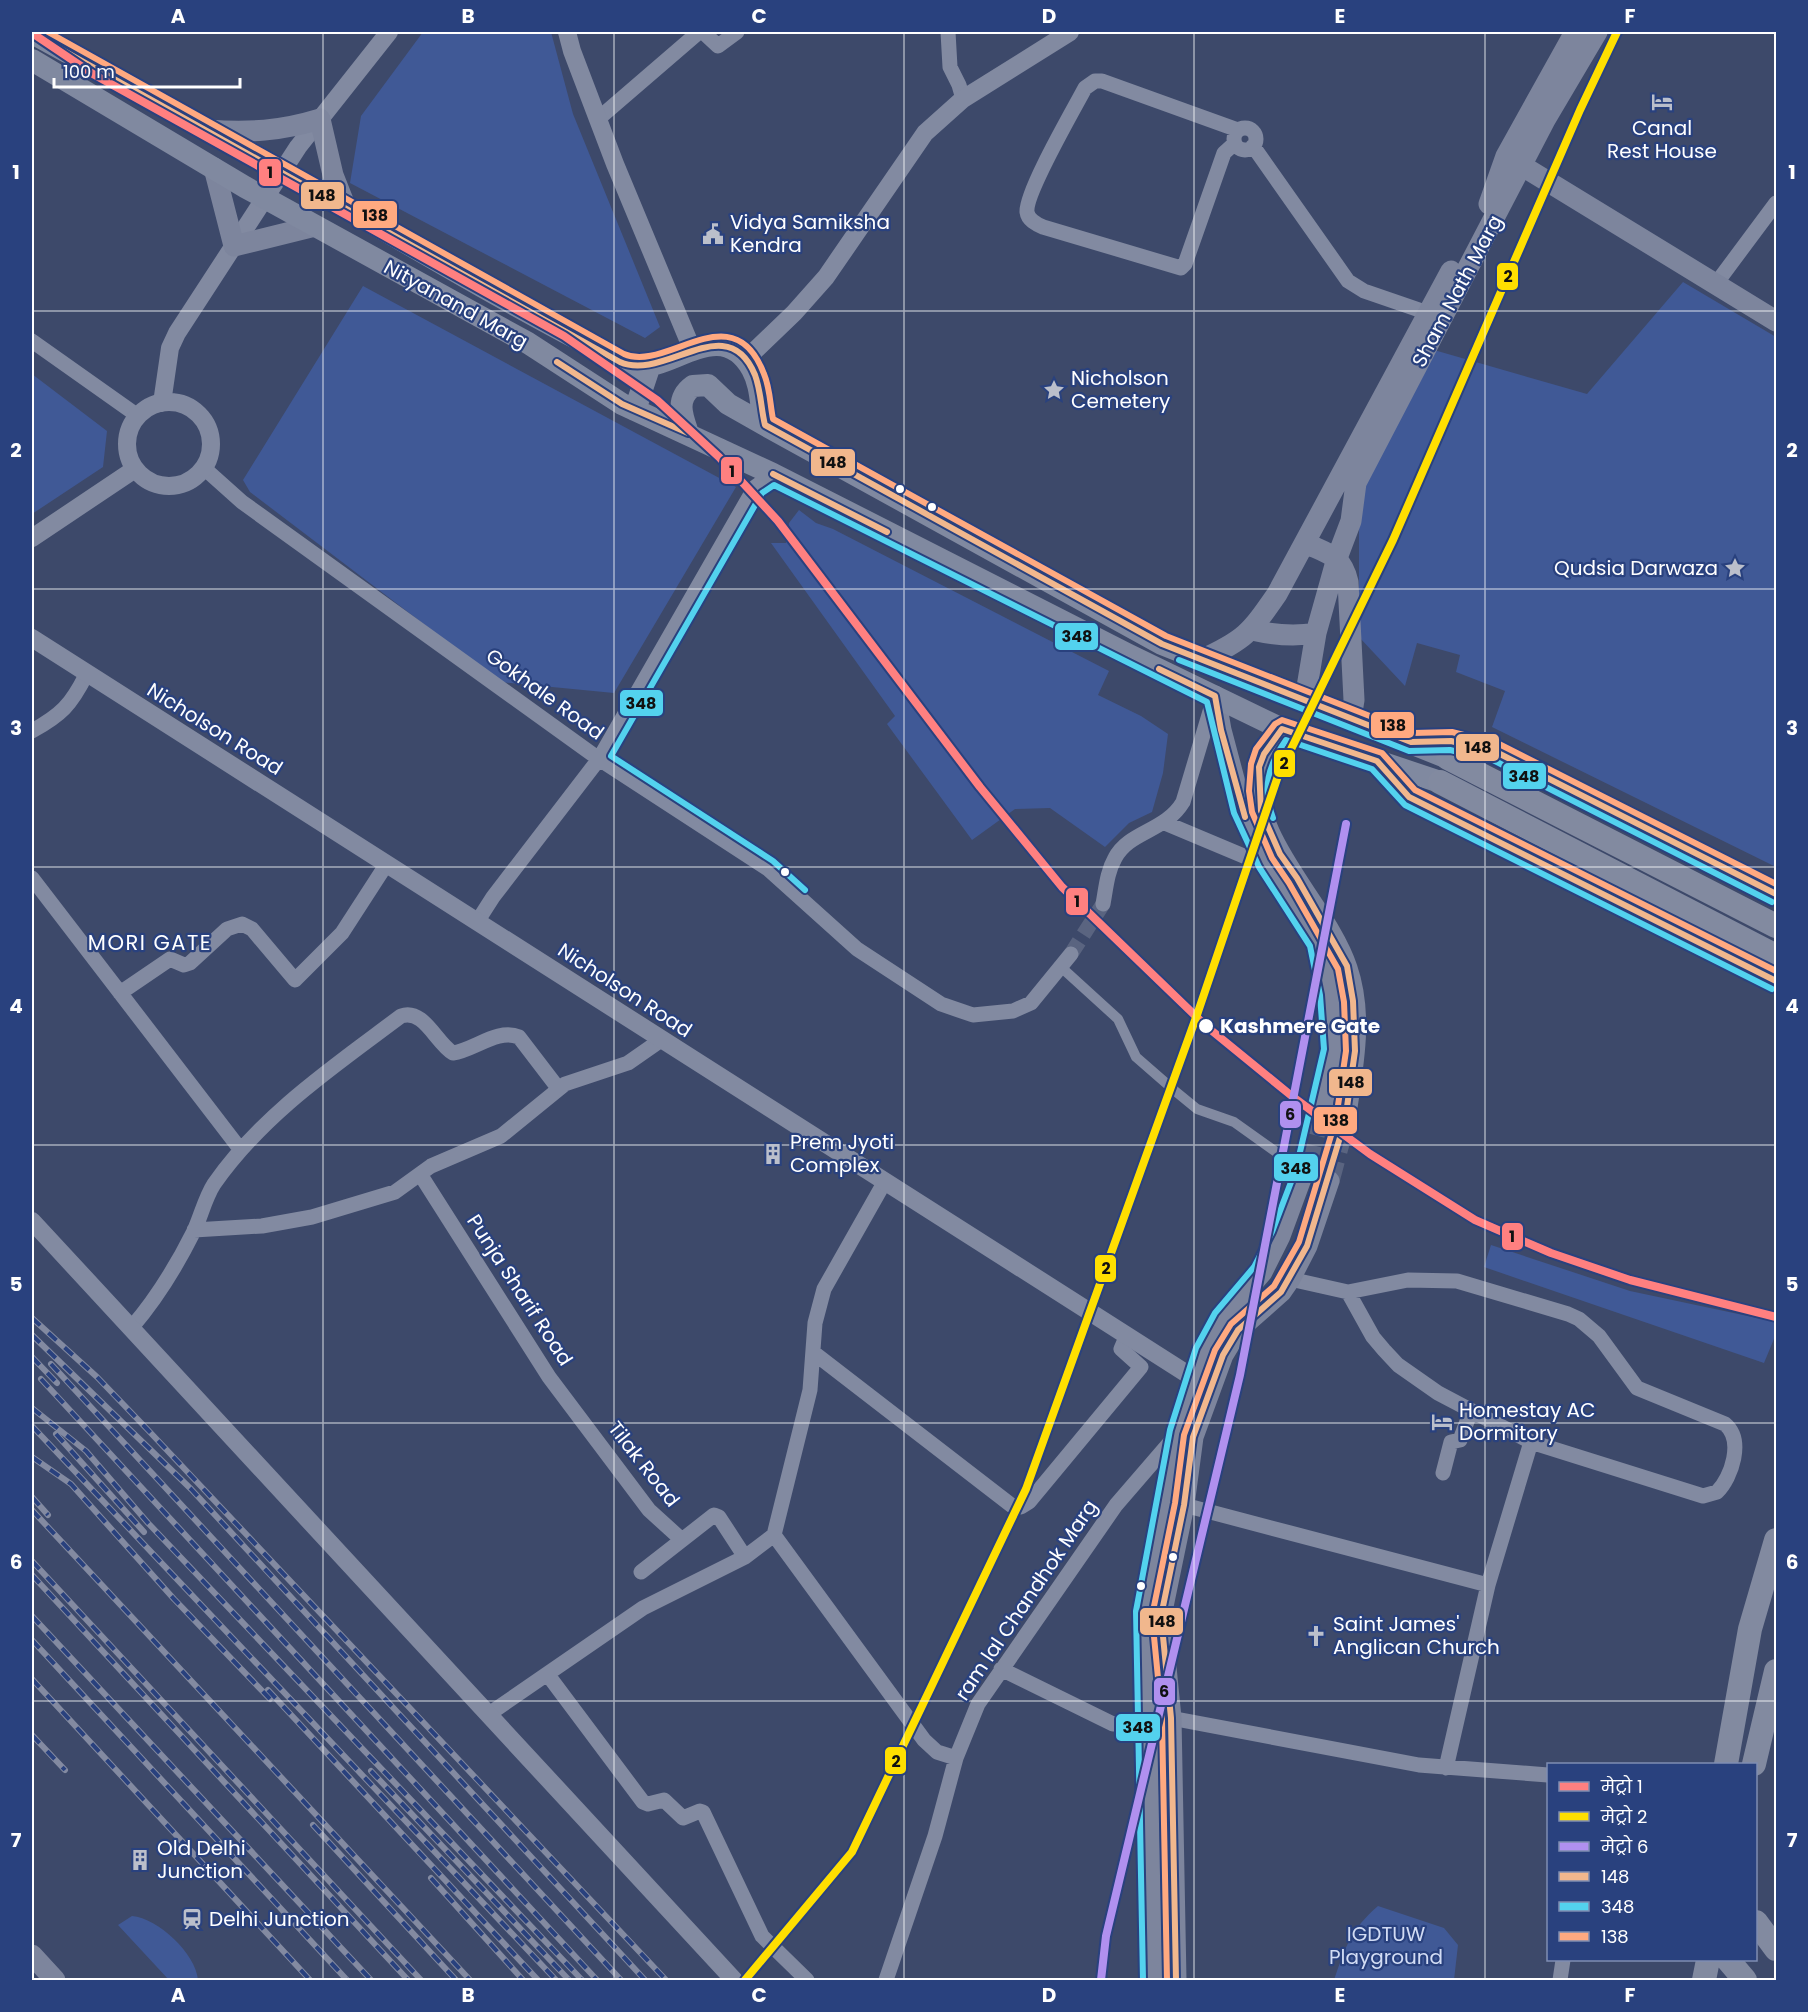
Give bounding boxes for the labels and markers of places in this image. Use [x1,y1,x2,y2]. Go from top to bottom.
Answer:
hotel icon: Canal Rest House [1650,90,1674,114]
place label: Canal Rest House [1607,114,1717,165]
place label: Vidya Samiksha Kendra [730,208,890,259]
public building icon: Vidya Samiksha Kendra [701,222,725,246]
place label: Nicholson Cemetery [1071,364,1170,415]
place icon: Nicholson Cemetery [1042,378,1066,402]
unlabelled marker [894,483,906,495]
unlabelled marker [926,501,938,513]
place label: Qudsia Darwaza [1554,554,1718,582]
place icon: Qudsia Darwaza [1723,556,1747,580]
unlabelled marker [779,866,791,878]
place label: Kashmere Gate [1220,1012,1380,1040]
marker: Kashmere Gate [1197,1017,1215,1035]
place label: Prem Jyoti Complex [790,1128,894,1179]
building icon: Prem Jyoti Complex [761,1142,785,1166]
place label: Homestay AC Dormitory [1459,1396,1595,1447]
hotel icon: Homestay AC Dormitory [1430,1410,1454,1434]
unlabelled marker [1167,1551,1179,1563]
unlabelled marker [1135,1580,1147,1592]
place label: Saint James' Anglican Church [1333,1610,1500,1661]
church icon: Saint James' Anglican Church [1304,1624,1328,1648]
place label: Old Delhi Junction [157,1834,246,1885]
building icon: Old Delhi Junction [128,1848,152,1872]
place label: Delhi Junction [209,1905,350,1933]
station icon: Delhi Junction [180,1907,204,1931]

